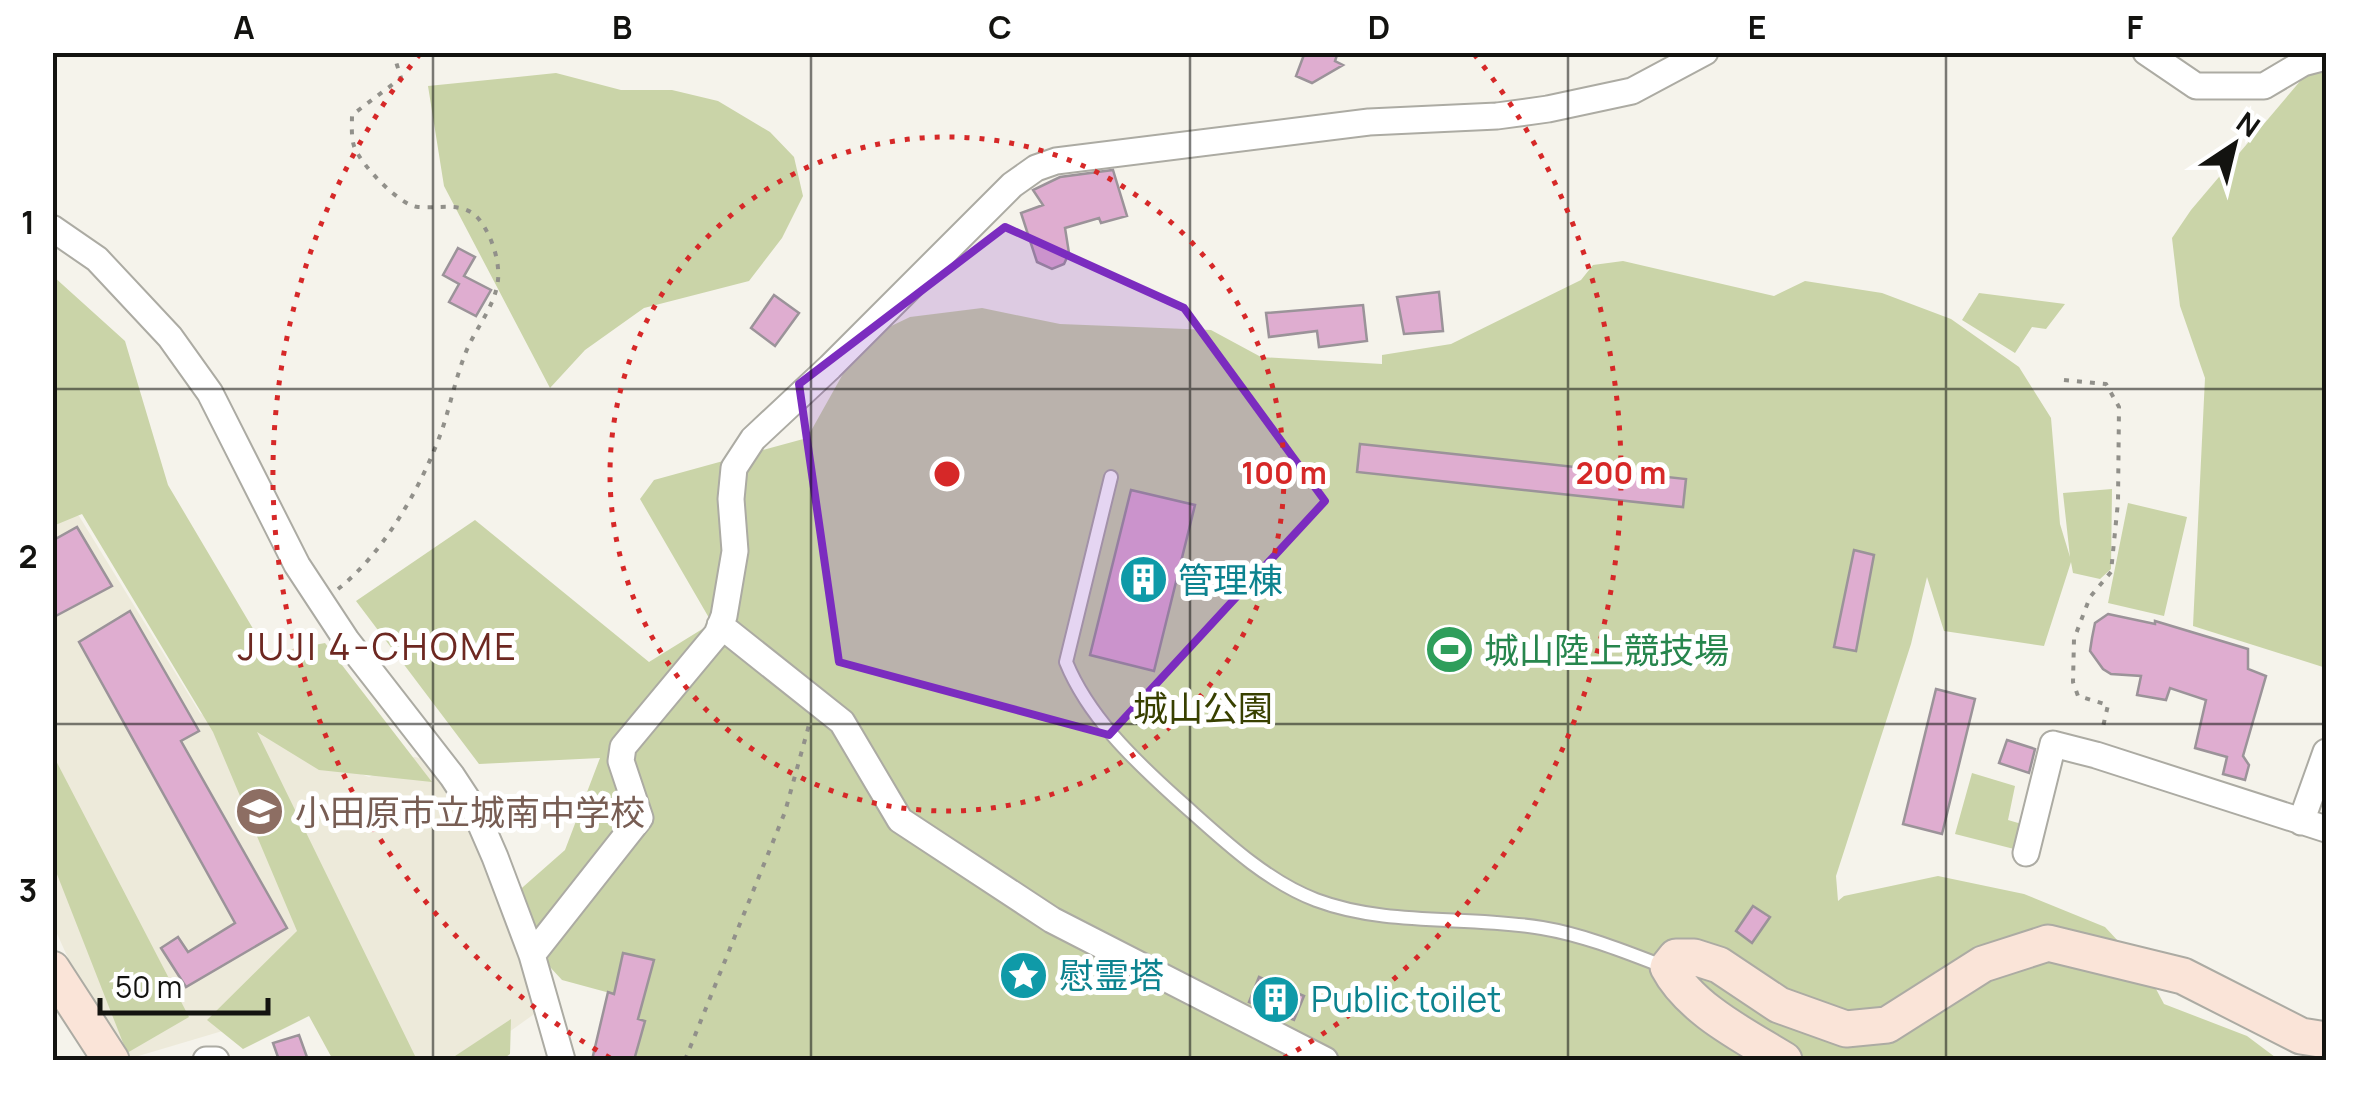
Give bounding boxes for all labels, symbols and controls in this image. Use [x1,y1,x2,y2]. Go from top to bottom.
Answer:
text: A [233,5,255,49]
text: B [612,5,632,49]
text: C [988,5,1012,49]
text: D [1368,5,1390,49]
text: E [1748,5,1766,49]
text: F [2127,5,2144,49]
north arrow [2184,95,2284,195]
text: N [2230,102,2268,145]
text: 1 [21,200,35,244]
text: 100 m [1241,452,1327,493]
text: 200 m [1576,452,1666,493]
centre of rings [929,456,965,492]
text: 2 [18,534,38,578]
building icon: 管理棟 [1117,554,1169,606]
place label: 管理棟 [1178,556,1283,604]
district label: JUJI 4-CHOME [237,619,519,671]
sports icon: 城山陸上競技場 [1423,624,1475,676]
place label: 城山陸上競技場 [1484,626,1729,674]
park label: 城山公園 [1133,684,1273,732]
school or university icon: 小田原市立城南中学校 [234,786,286,838]
place label: 小田原市立城南中学校 [295,788,645,836]
text: 3 [19,868,37,912]
place icon: 慰霊塔 [998,949,1050,1001]
place label: 慰霊塔 [1059,951,1164,999]
scale bar [100,953,268,1015]
text: 50 m [115,966,182,1007]
building icon: Public toilet [1250,973,1302,1025]
place label: Public toilet [1311,975,1501,1023]

